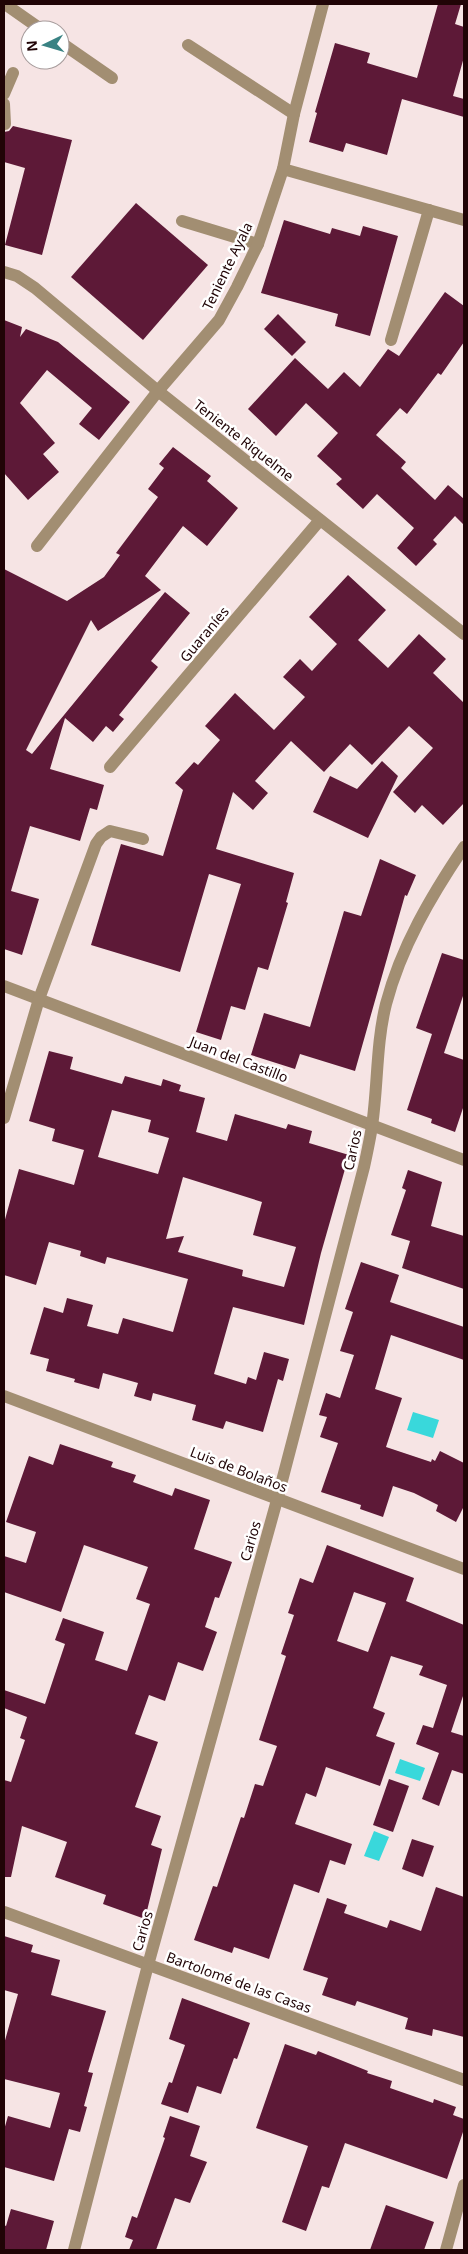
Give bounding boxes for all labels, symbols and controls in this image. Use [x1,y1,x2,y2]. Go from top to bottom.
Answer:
north arrow [20,20,70,70]
text: N [22,40,42,53]
street label: Teniente Ayala [198,219,256,313]
street label: Teniente Riquelme [190,395,298,485]
street label: Guaraníes [175,602,233,666]
street label: Juan del Castillo [185,1031,291,1087]
street label: Carios [338,1128,366,1172]
street label: Luis de Bolaños [188,1442,291,1496]
street label: Carios [235,1518,265,1563]
street label: Carios [127,1908,157,1953]
street label: Bartolomé de las Casas [164,1947,314,2017]

